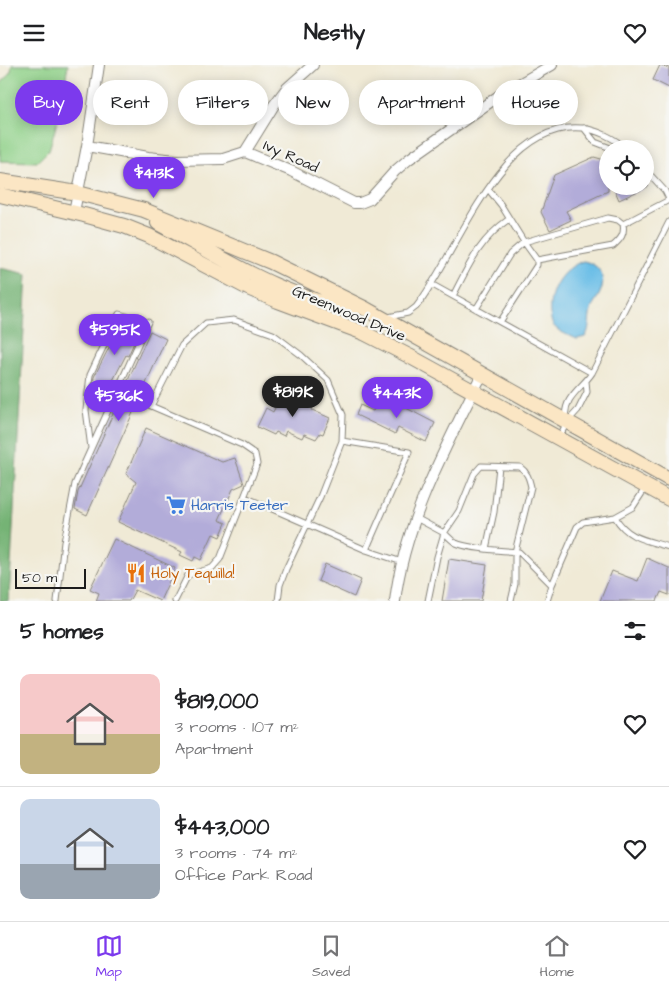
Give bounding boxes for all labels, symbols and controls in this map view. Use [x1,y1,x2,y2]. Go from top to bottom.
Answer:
text: Nestly [304,17,365,48]
icon: menu [20,19,48,47]
icon: heart [621,19,649,47]
chip: Buy [15,80,83,125]
chip: Rent [93,80,168,125]
chip: Filters [178,80,268,125]
chip: New [278,80,349,125]
chip: Apartment [359,80,483,125]
chip: House [493,80,578,125]
street label: Ivy Road [259,135,322,179]
map controls [599,140,654,195]
button: locate [599,140,654,195]
pin: $413K [119,157,189,199]
text: $413K [134,162,174,184]
street label: Greenwood Drive [289,280,409,347]
pin: $595K [80,313,150,356]
text: $595K [90,319,140,341]
pin: $819K [258,375,328,418]
pin: $443K [362,377,432,419]
pin: $536K [84,379,154,422]
text: $819K [273,381,313,403]
text: $443K [373,382,421,404]
text: $536K [95,385,143,407]
supermarket icon: Harris Teeter [165,494,187,516]
place label: Harris Teeter [191,495,288,516]
restaurant icon: Holy Tequilla! [125,562,147,584]
place label: Holy Tequilla! [151,563,235,585]
scale bar [15,566,86,589]
text: 50 m [22,568,57,588]
text: 5 homes [20,617,104,646]
icon: filters [621,617,649,645]
text: $819,000 [175,687,258,716]
icon: home [60,694,120,754]
icon: heart [621,710,649,738]
text: 3 rooms · 107 m² [175,716,299,738]
text: Apartment [175,738,253,760]
text: $443,000 [175,813,269,842]
icon: home [60,819,120,879]
icon: heart [621,835,649,863]
text: 3 rooms · 74 m² [175,842,298,864]
text: Office Park Road [175,864,312,886]
tab: Map [95,932,123,982]
tab: Saved [312,932,350,982]
tab: Home [540,932,574,982]

